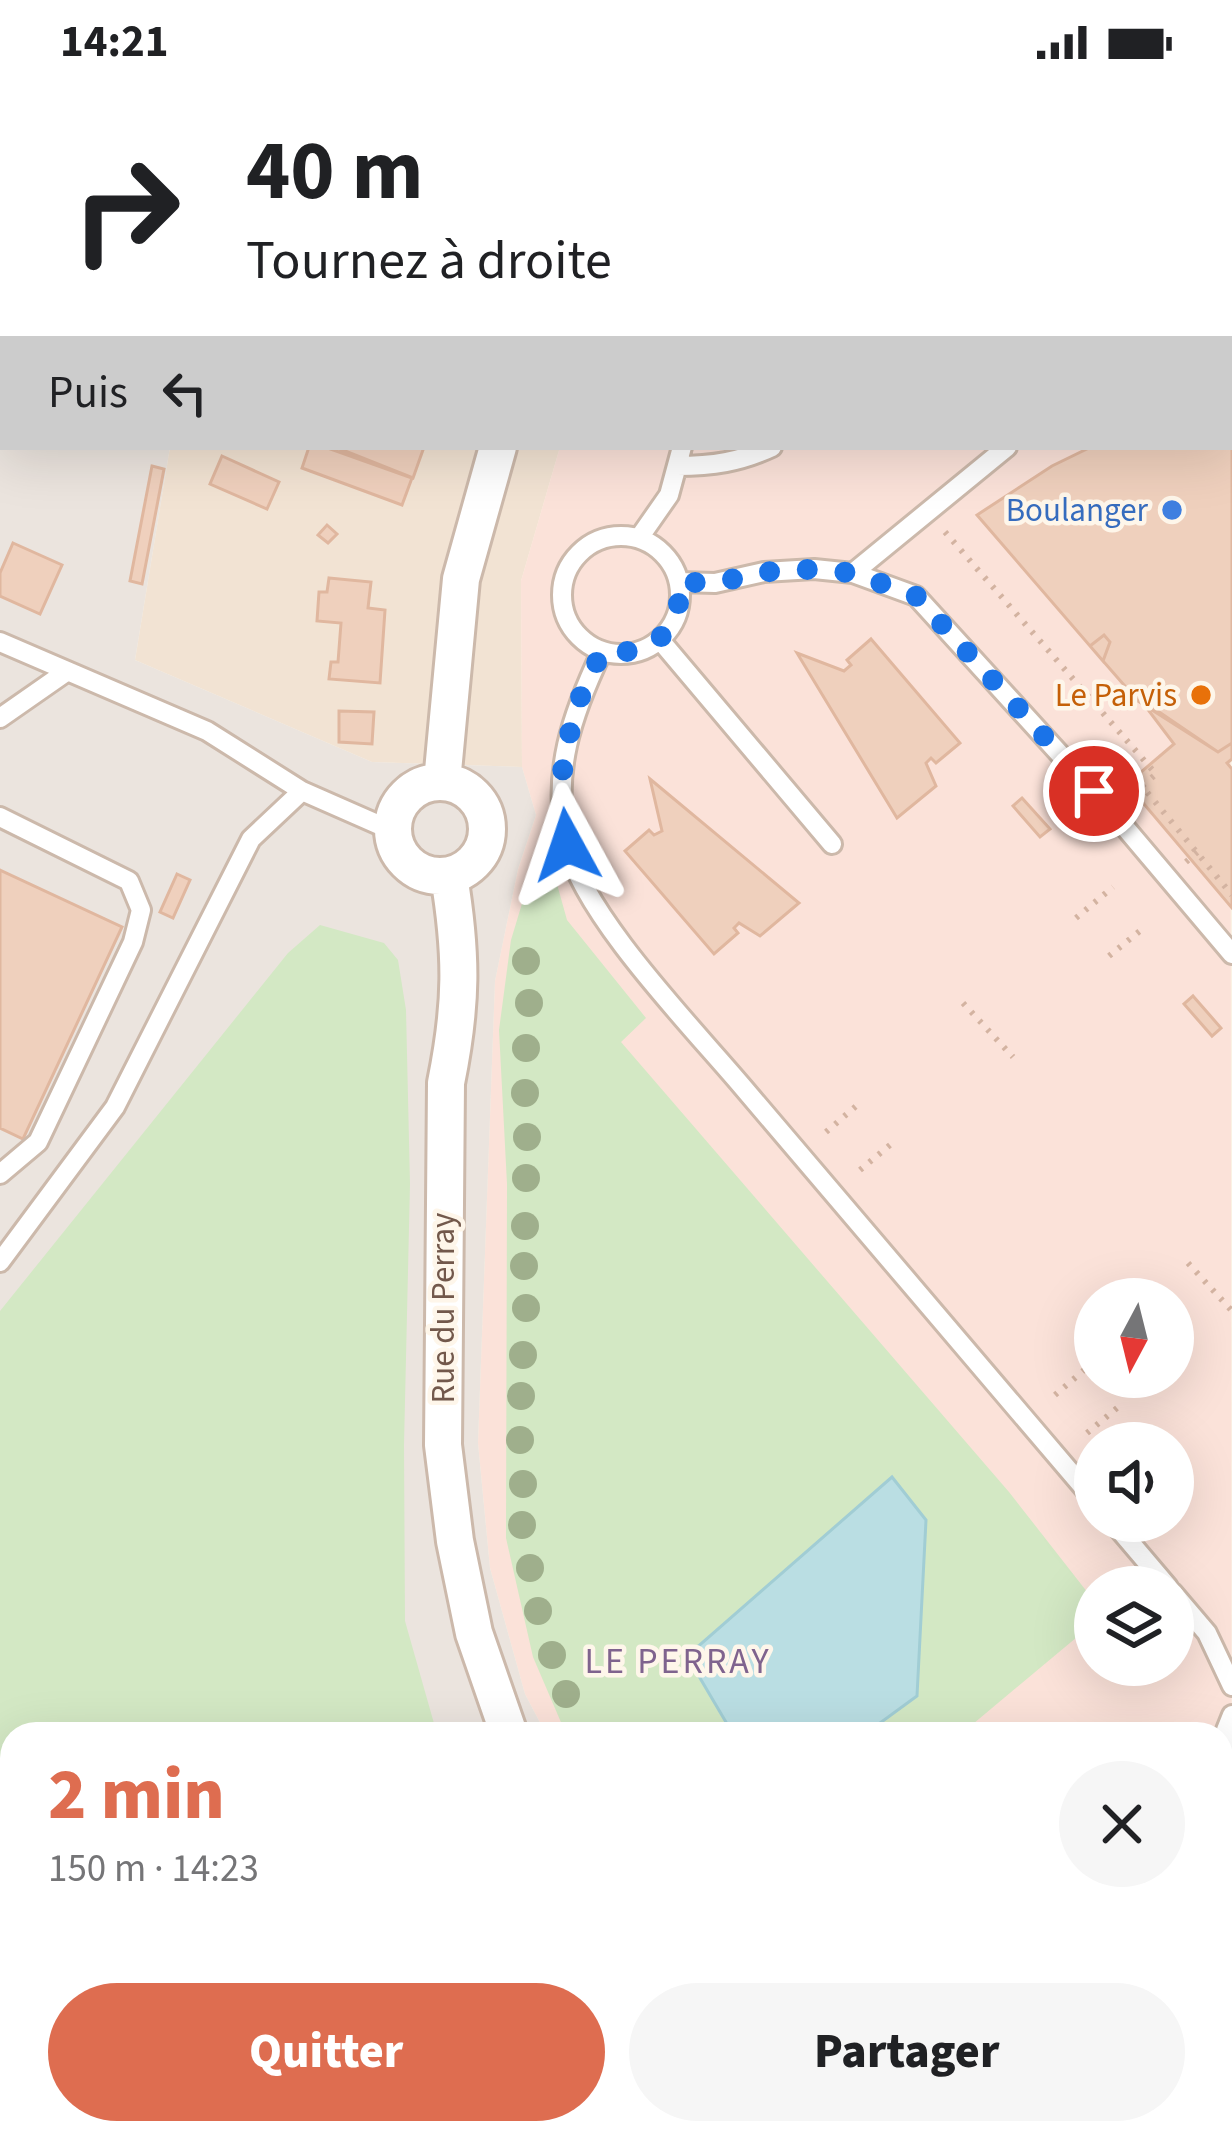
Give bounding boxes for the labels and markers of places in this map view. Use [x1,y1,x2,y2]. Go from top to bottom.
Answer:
place label: Boulanger [1006,487,1149,534]
marker: Boulanger [1159,497,1185,523]
place label: Le Parvis [1055,672,1177,719]
marker: Le Parvis [1188,682,1214,708]
pin [1043,740,1145,842]

